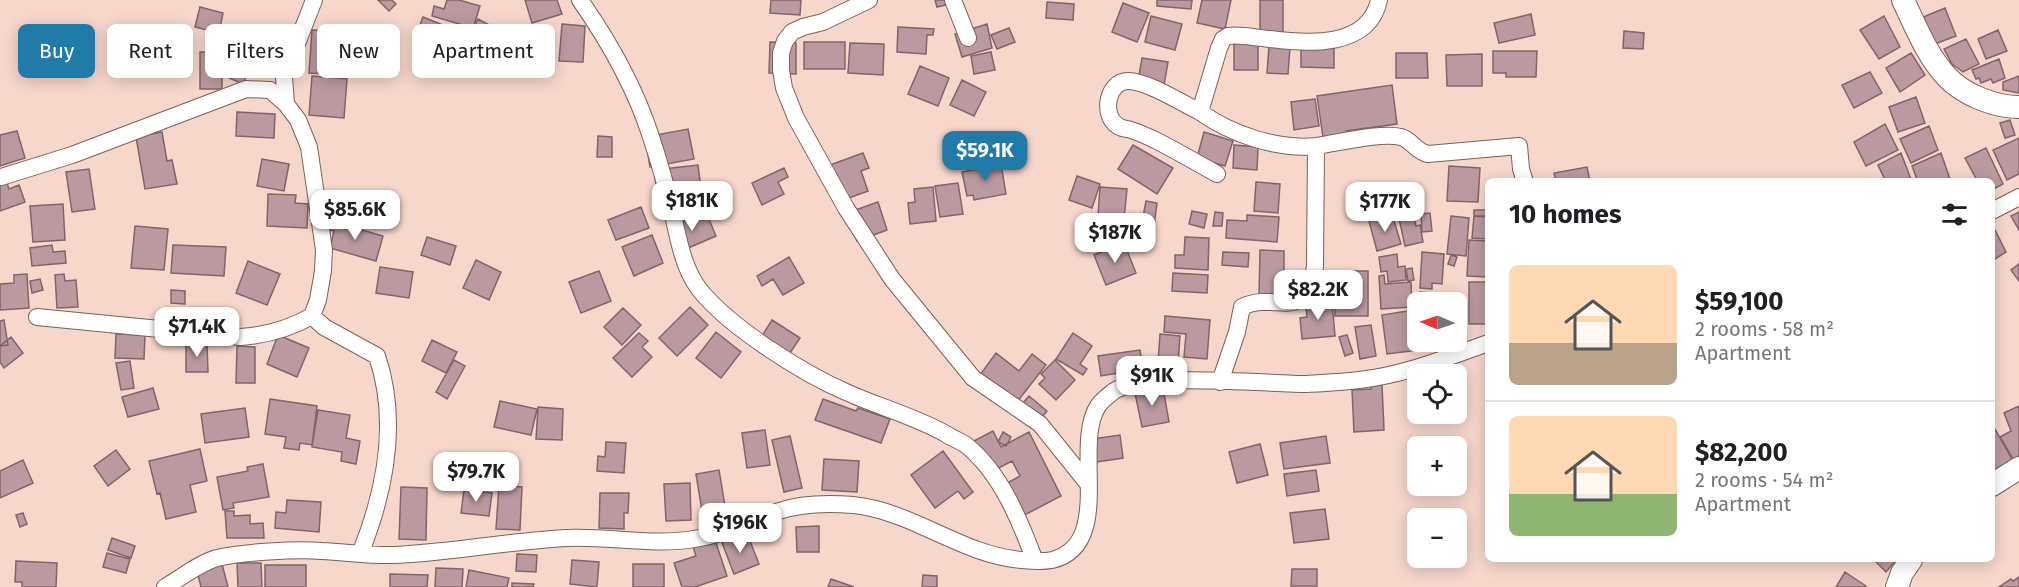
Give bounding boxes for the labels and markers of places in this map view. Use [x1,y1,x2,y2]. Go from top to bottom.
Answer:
pin: $59.1K [936,131,1034,182]
pin: $181K [650,181,734,232]
pin: $177K [1343,182,1427,233]
pin: $85.6K [306,190,404,241]
pin: $187K [1073,213,1157,264]
pin: $82.2K [1269,270,1367,321]
pin: $71.4K [148,307,246,358]
pin: $91K [1116,356,1188,407]
pin: $79.7K [427,452,525,503]
pin: $196K [698,503,782,554]

